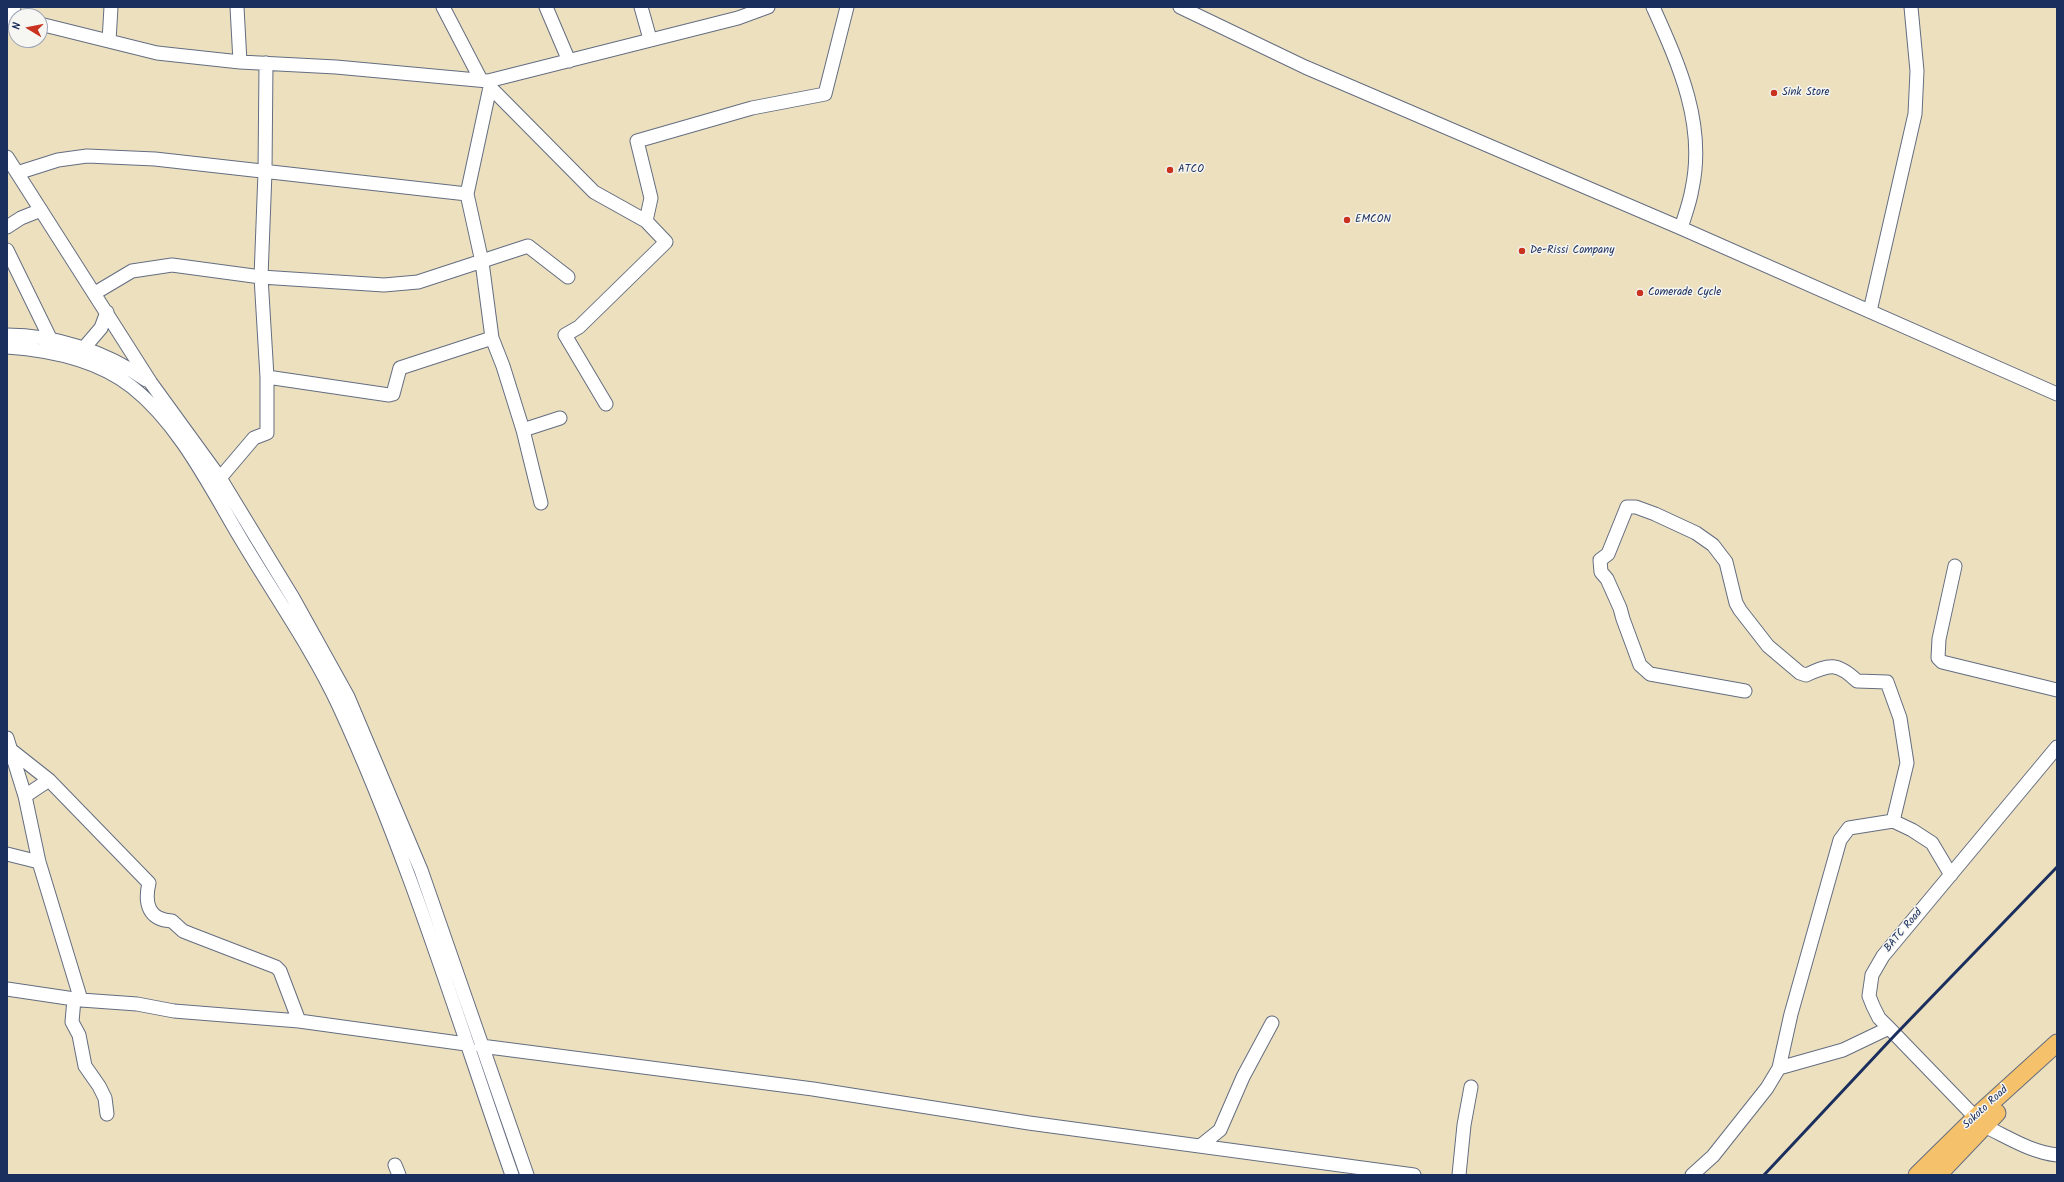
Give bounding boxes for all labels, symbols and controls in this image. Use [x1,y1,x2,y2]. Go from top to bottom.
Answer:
north arrow [8,8,48,48]
text: N [8,21,27,31]
place label: Sink Store [1782,86,1830,100]
marker: Sink Store [1769,88,1779,98]
place label: ATCO [1178,163,1204,177]
marker: ATCO [1165,165,1175,175]
place label: EMCON [1355,213,1391,227]
marker: EMCON [1342,215,1352,225]
place label: De-Rissi Company [1530,244,1614,258]
marker: De-Rissi Company [1517,246,1527,256]
place label: Comerade Cycle [1648,286,1721,300]
marker: Comerade Cycle [1635,288,1645,298]
street label: BATC Road [1882,907,1926,955]
street label: Sokoto Road [1961,1084,2011,1132]

